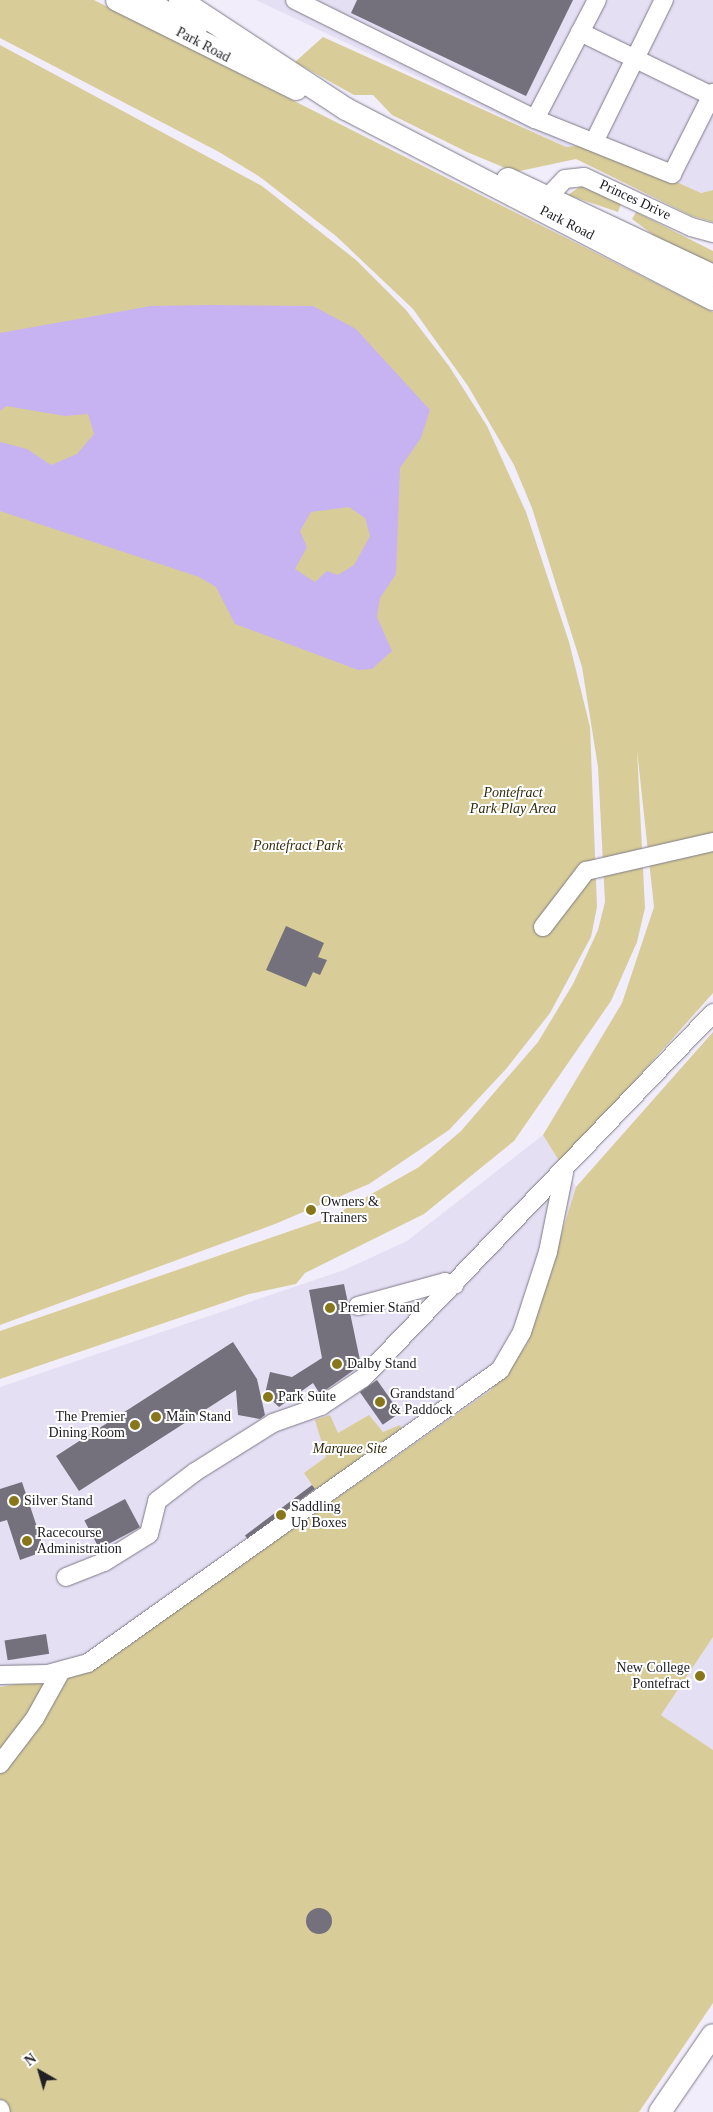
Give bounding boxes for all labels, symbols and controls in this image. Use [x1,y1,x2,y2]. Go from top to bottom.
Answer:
street label: Park Road [173,24,233,66]
street label: Princes Drive [597,176,673,224]
street label: Park Road [537,202,597,244]
park label: Pontefract Park Play Area [470,785,556,818]
park label: Pontefract Park [253,838,343,854]
place label: Owners & Trainers [321,1194,379,1226]
marker: Owners & Trainers [305,1204,317,1216]
place label: Premier Stand [340,1300,420,1316]
marker: Premier Stand [324,1302,336,1314]
place label: Dalby Stand [347,1356,417,1372]
marker: Dalby Stand [331,1358,343,1370]
place label: Grandstand & Paddock [390,1386,455,1418]
place label: Park Suite [278,1389,336,1405]
marker: Park Suite [262,1391,274,1403]
marker: Grandstand & Paddock [374,1396,386,1408]
place label: The Premier Dining Room [48,1409,125,1441]
place label: Main Stand [166,1409,231,1425]
marker: Main Stand [150,1411,162,1423]
marker: The Premier Dining Room [129,1419,141,1431]
park label: Marquee Site [313,1441,387,1457]
place label: Silver Stand [24,1493,93,1509]
marker: Silver Stand [8,1495,20,1507]
place label: Saddling Up Boxes [291,1499,347,1531]
marker: Saddling Up Boxes [275,1509,287,1521]
place label: Racecourse Administration [37,1525,122,1558]
marker: Racecourse Administration [21,1535,33,1547]
place label: New College Pontefract [617,1660,690,1692]
marker: New College Pontefract [694,1670,706,1682]
north arrow [15,2047,65,2097]
text: N [22,2051,39,2069]

